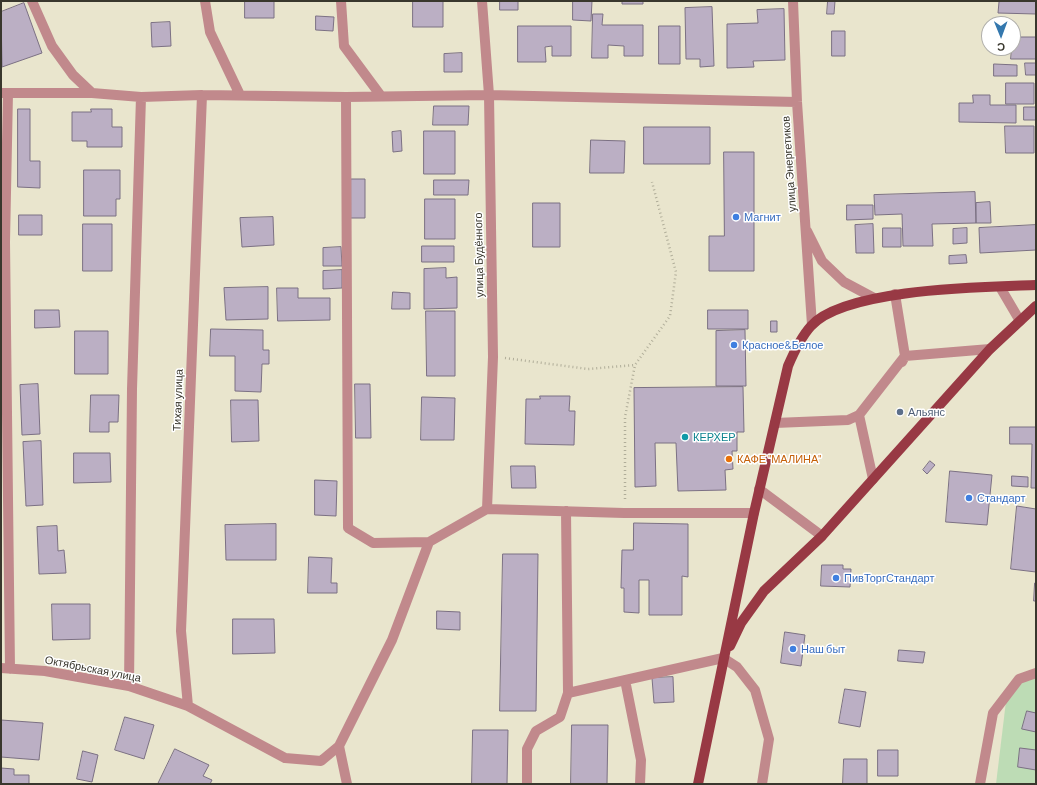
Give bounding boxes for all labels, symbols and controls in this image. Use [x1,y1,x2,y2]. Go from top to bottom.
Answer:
north arrow [981,16,1021,56]
text: С [997,41,1005,54]
street label: улица Энергетиков [779,116,799,212]
place label: Магнит [744,210,781,224]
street label: улица Будённого [472,212,486,298]
marker: Магнит [731,212,741,222]
place label: Красное&Белое [742,338,823,352]
marker: Красное&Белое [729,340,739,350]
street label: Тихая улица [170,369,186,431]
place label: Альянс [908,405,945,419]
marker: Альянс [895,407,905,417]
place label: КЕРХЕР [693,430,736,444]
marker: КЕРХЕР [680,432,690,442]
place label: КАФЕ "МАЛИНА" [737,452,821,466]
marker: КАФЕ "МАЛИНА" [724,454,734,464]
place label: Стандарт [977,491,1026,505]
marker: Стандарт [964,493,974,503]
place label: ПивТоргСтандарт [844,571,935,585]
marker: ПивТоргСтандарт [831,573,841,583]
place label: Наш быт [801,642,845,656]
marker: Наш быт [788,644,798,654]
street label: Октябрьская улица [44,653,142,685]

